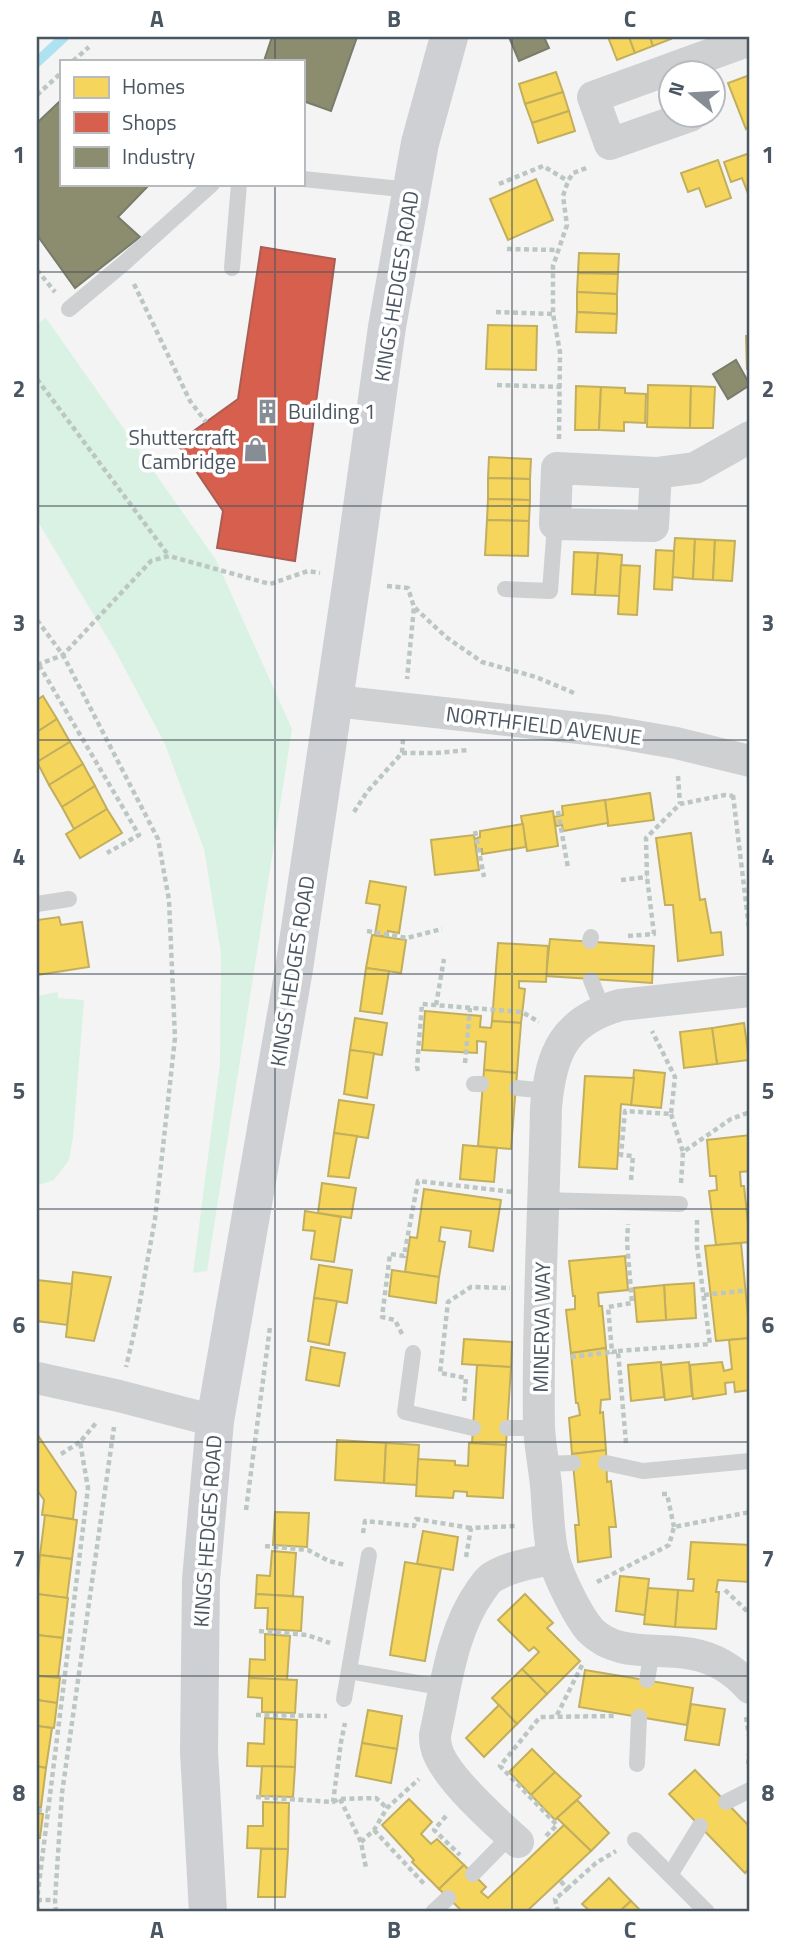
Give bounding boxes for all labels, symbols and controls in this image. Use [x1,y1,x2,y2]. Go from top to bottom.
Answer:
text: A [150,1,164,36]
text: B [387,1,401,36]
text: C [624,1,636,36]
legend [60,60,304,186]
north arrow [658,60,728,130]
text: Homes [122,70,185,102]
text: N [660,78,691,99]
text: Shops [122,106,177,138]
text: 1 [13,137,25,172]
text: 1 [762,137,774,172]
text: Industry [122,140,195,172]
street label: KINGS HEDGES ROAD [365,188,427,384]
text: 2 [13,371,25,406]
text: 2 [762,371,774,406]
place label: Building 1 [288,395,376,427]
building icon: Building 1 [254,397,282,425]
place label: Shuttercraft Cambridge [129,421,237,477]
shop icon: Shuttercraft Cambridge [242,435,270,463]
text: 3 [13,605,25,640]
text: 3 [762,605,774,640]
street label: NORTHFIELD AVENUE [444,697,644,753]
text: 4 [13,839,25,874]
text: 4 [762,839,774,874]
street label: KINGS HEDGES ROAD [261,873,323,1069]
text: 5 [13,1073,25,1108]
text: 5 [762,1073,774,1108]
street label: MINERVA WAY [524,1260,558,1393]
text: 6 [13,1307,26,1342]
text: 6 [762,1307,775,1342]
street label: KINGS HEDGES ROAD [184,1434,230,1628]
text: 7 [13,1541,25,1576]
text: 7 [762,1541,774,1576]
text: 8 [13,1775,26,1810]
text: 8 [762,1775,775,1810]
text: A [150,1912,164,1947]
text: B [387,1912,401,1947]
text: C [624,1912,636,1947]

